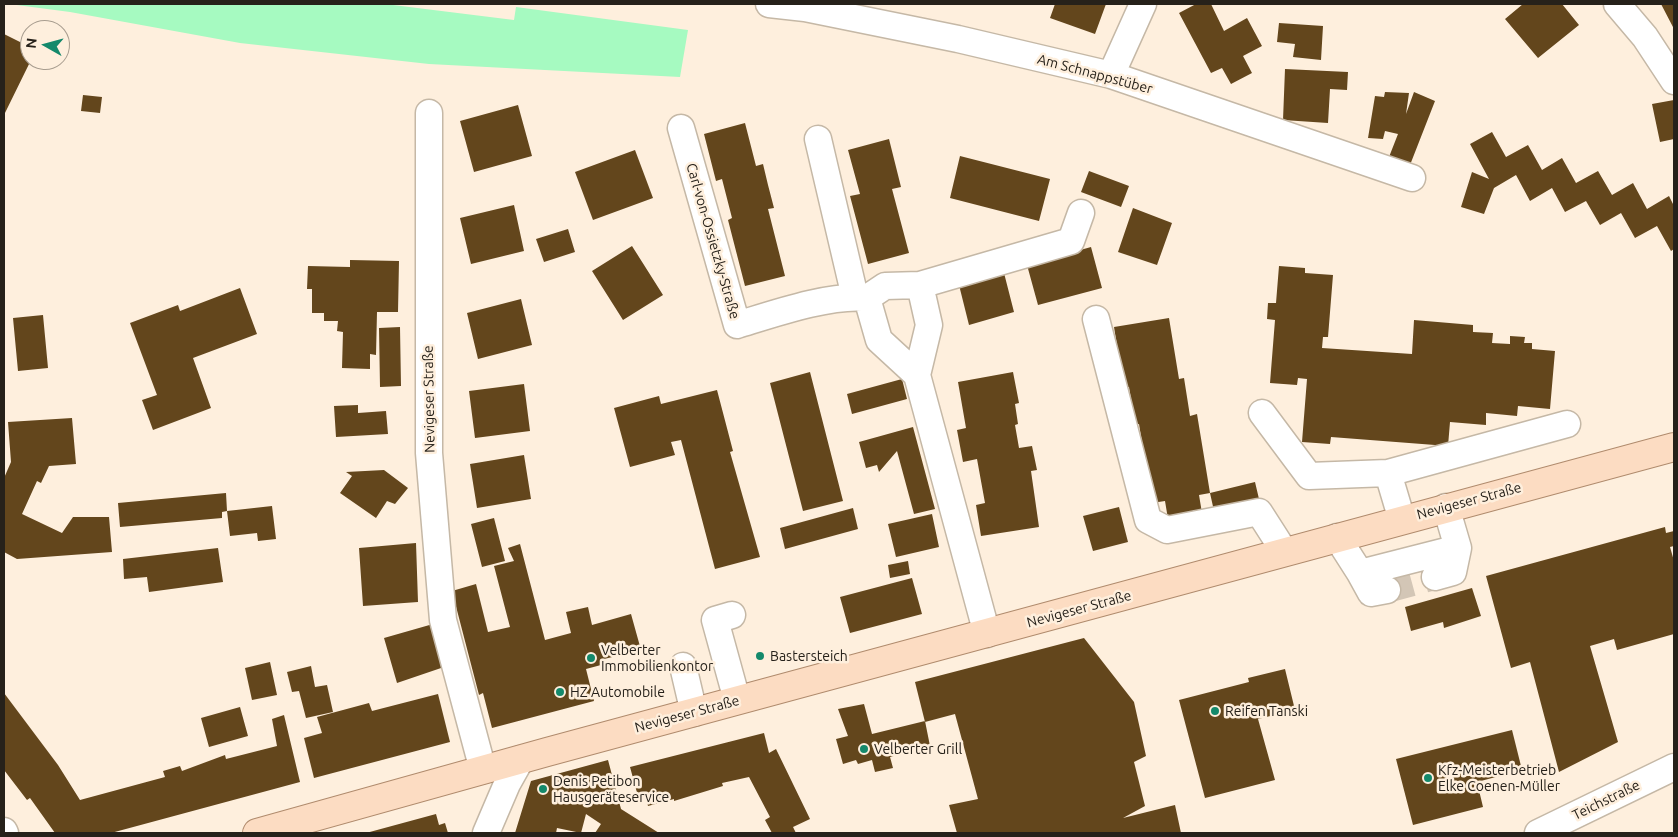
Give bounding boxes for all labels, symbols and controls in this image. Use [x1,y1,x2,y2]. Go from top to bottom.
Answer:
north arrow [20,20,70,70]
text: N [23,37,40,49]
street label: Am Schnappstüber [1036,51,1154,97]
street label: Carl-von-Ossietzky-Straße [683,161,743,321]
street label: Nevigeser Straße [420,345,438,453]
street label: Nevigeser Straße [1415,479,1523,523]
street label: Nevigeser Straße [1025,587,1133,631]
place label: Velberter Immobilienkontor [601,642,713,674]
place label: Bastersteich [770,648,848,664]
marker: Bastersteich [754,650,766,662]
marker: Velberter Immobilienkontor [585,652,597,664]
place label: HZ Automobile [570,684,665,700]
marker: HZ Automobile [554,686,566,698]
street label: Nevigeser Straße [633,692,741,736]
place label: Reifen Tanski [1225,703,1308,719]
marker: Reifen Tanski [1209,705,1221,717]
place label: Velberter Grill [874,741,962,757]
marker: Velberter Grill [858,743,870,755]
place label: Kfz-Meisterbetrieb Elke Coenen-Müller [1438,762,1560,794]
marker: Kfz-Meisterbetrieb Elke Coenen-Müller [1422,772,1434,784]
place label: Denis Petibon Hausgeräteservice [553,773,669,806]
street label: Teichstraße [1570,776,1642,824]
marker: Denis Petibon Hausgeräteservice [537,783,549,795]

